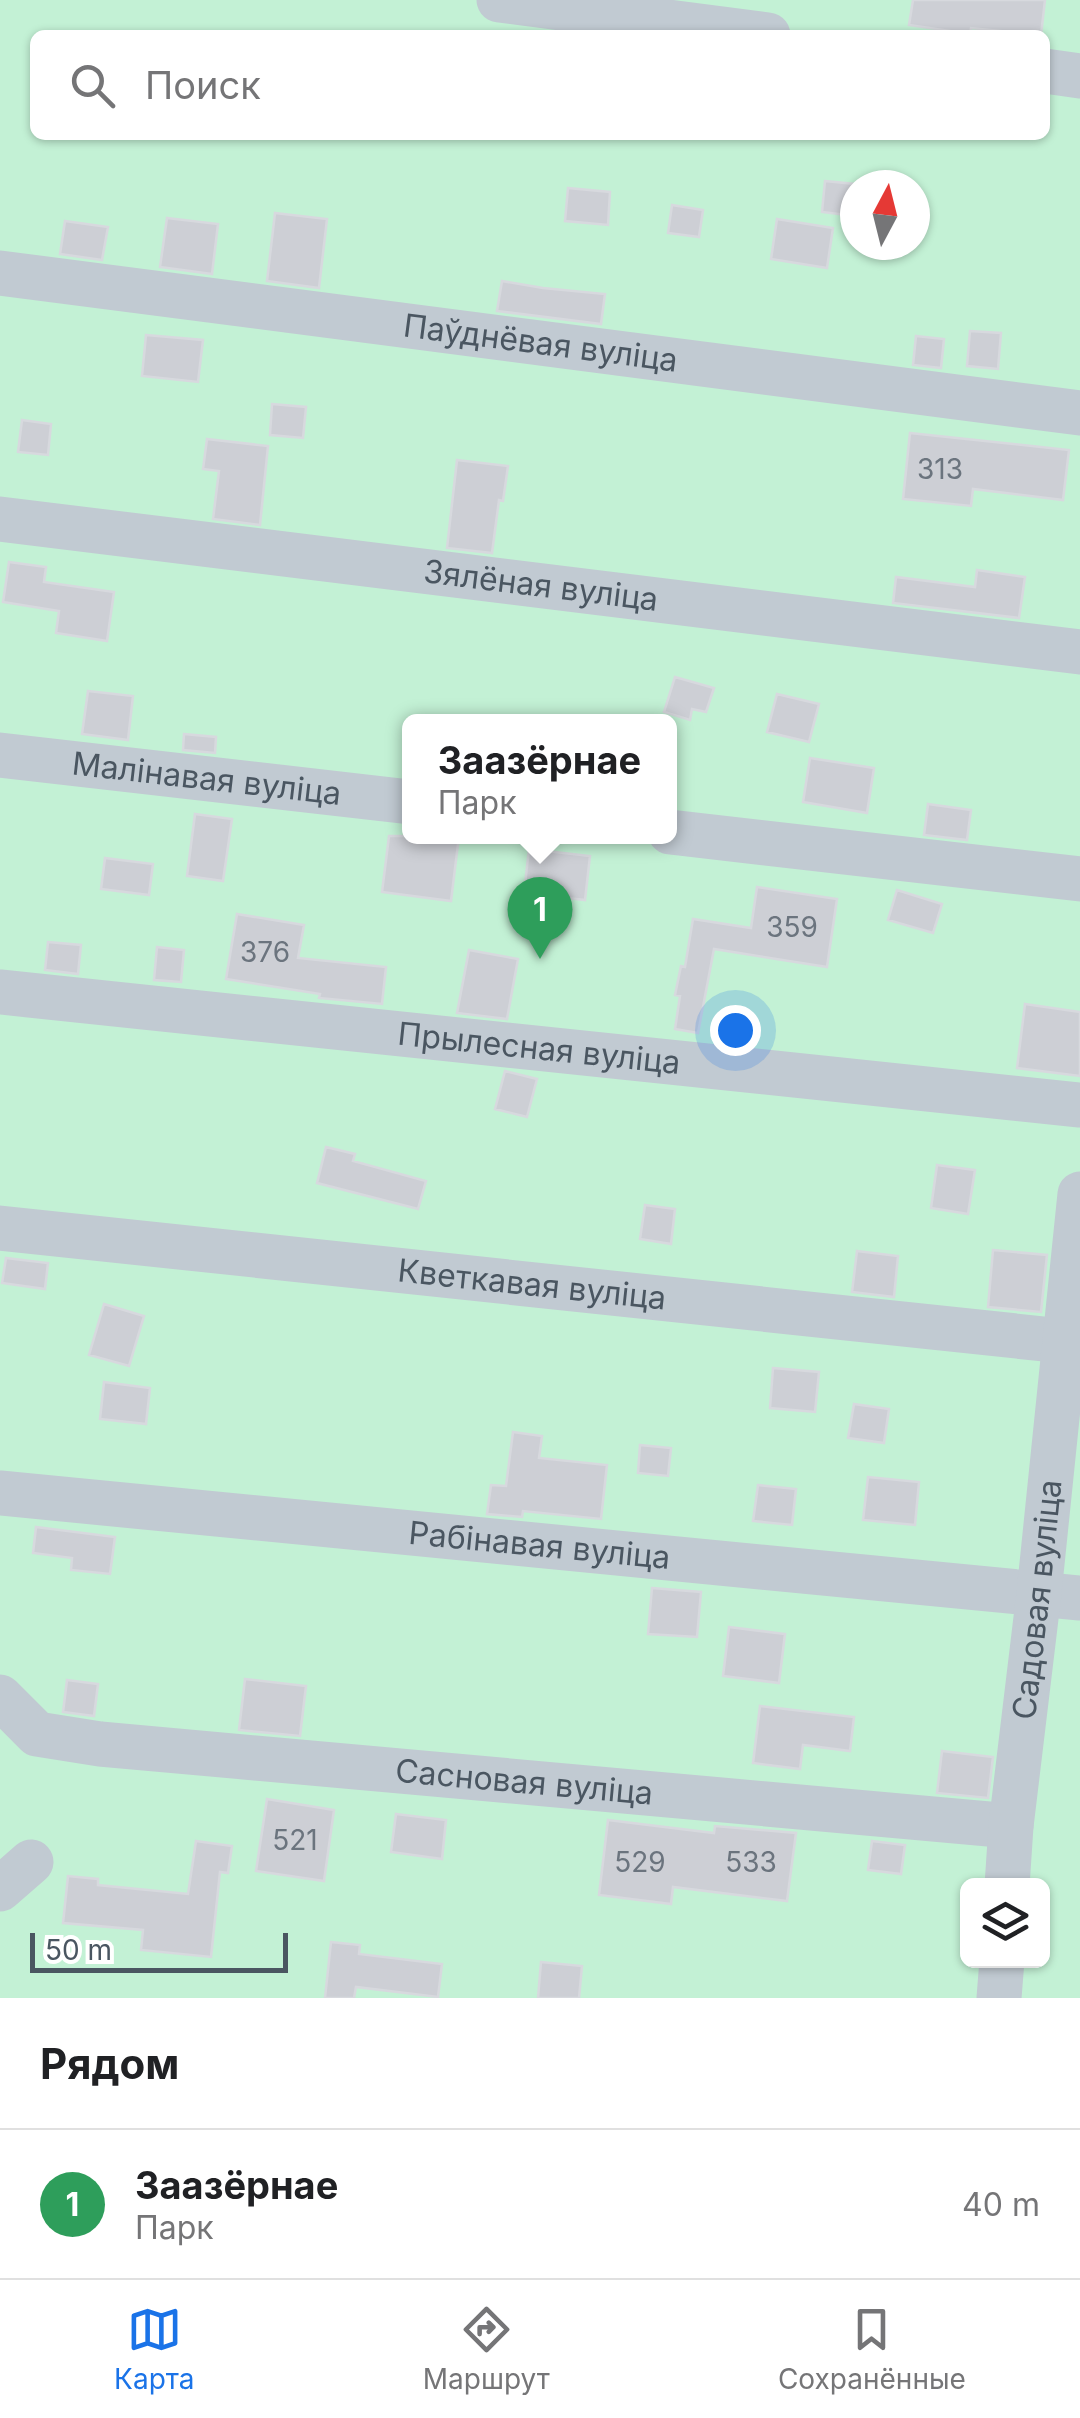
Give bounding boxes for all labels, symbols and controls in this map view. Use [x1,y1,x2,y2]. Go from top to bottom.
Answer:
search box [30,30,1050,140]
icon: search [65,58,120,113]
text: Поиск [145,62,261,108]
north arrow [840,170,930,260]
street label: Паўднёвая вуліца [401,305,680,380]
house number: 313 [917,452,963,486]
street label: Зялёная вуліца [421,551,660,619]
popup [402,714,677,844]
text: Заазёрнае [438,737,641,783]
street label: Малінавая вуліца [70,743,343,813]
text: Парк [438,783,517,822]
pin: 1 [508,876,572,959]
house number: 359 [766,910,818,944]
house number: 376 [240,935,290,969]
your location [710,1005,761,1056]
street label: Прылесная вуліца [396,1014,682,1082]
street label: Кветкавая вуліца [396,1250,668,1318]
street label: Садовая вуліца [1004,1478,1070,1722]
street label: Рабінавая вуліца [407,1513,672,1577]
street label: Сасновая вуліца [394,1751,655,1813]
house number: 521 [272,1823,318,1857]
house number: 529 [614,1845,666,1879]
house number: 533 [725,1845,777,1879]
map controls [960,1878,1050,1968]
button: layers [960,1878,1050,1968]
scale bar [30,1928,288,1972]
text: 50 m [45,1933,112,1967]
text: Рядом [40,2038,179,2089]
text: Заазёрнае [135,2162,338,2208]
text: 1 [66,2185,79,2224]
text: 40 m [962,2185,1040,2224]
text: Парк [135,2208,214,2247]
tab: Карта [114,2302,195,2396]
tab: Маршрут [423,2302,550,2396]
tab: Сохранённые [778,2302,966,2396]

